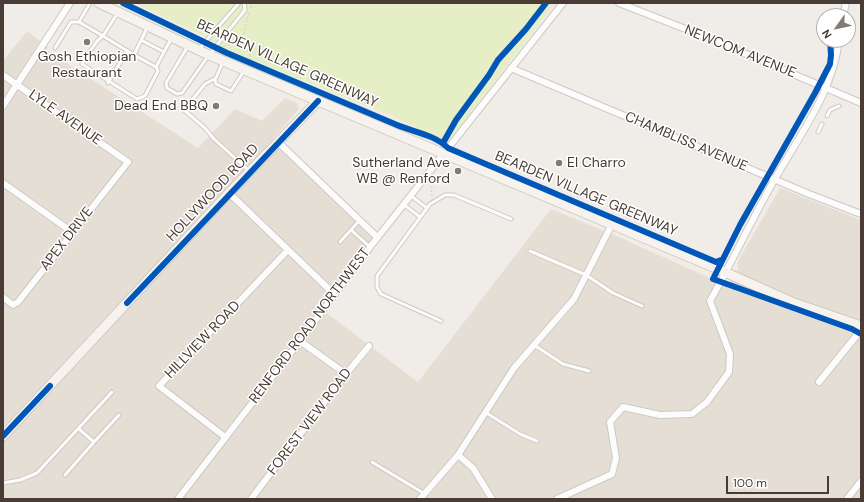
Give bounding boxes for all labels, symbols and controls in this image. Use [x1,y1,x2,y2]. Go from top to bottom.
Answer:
north arrow [816,8,856,48]
street label: BEARDEN VILLAGE GREENWAY [194,16,380,112]
street label: NEWCOM AVENUE [682,22,798,82]
text: N [819,27,835,41]
marker: Gosh Ethiopian Restaurant [82,37,92,47]
place label: Gosh Ethiopian Restaurant [38,49,136,82]
street label: LYLE AVENUE [25,87,105,149]
place label: Dead End BBQ [114,98,208,114]
marker: Dead End BBQ [211,101,221,111]
street label: CHAMBLISS AVENUE [622,109,750,175]
street label: HOLLYWOOD ROAD [163,141,263,245]
street label: BEARDEN VILLAGE GREENWAY [492,148,680,240]
place label: Sutherland Ave WB @ Renford [352,155,450,188]
place label: El Charro [567,155,626,171]
marker: El Charro [554,158,564,168]
marker: Sutherland Ave WB @ Renford [453,166,463,176]
street label: APEX DRIVE [37,204,97,274]
street label: RENFORD ROAD NORTHWEST [246,245,374,407]
street label: HILLVIEW ROAD [162,298,244,382]
street label: FOREST VIEW ROAD [264,365,356,479]
scale bar [728,468,831,494]
text: 100 m [733,475,767,491]

